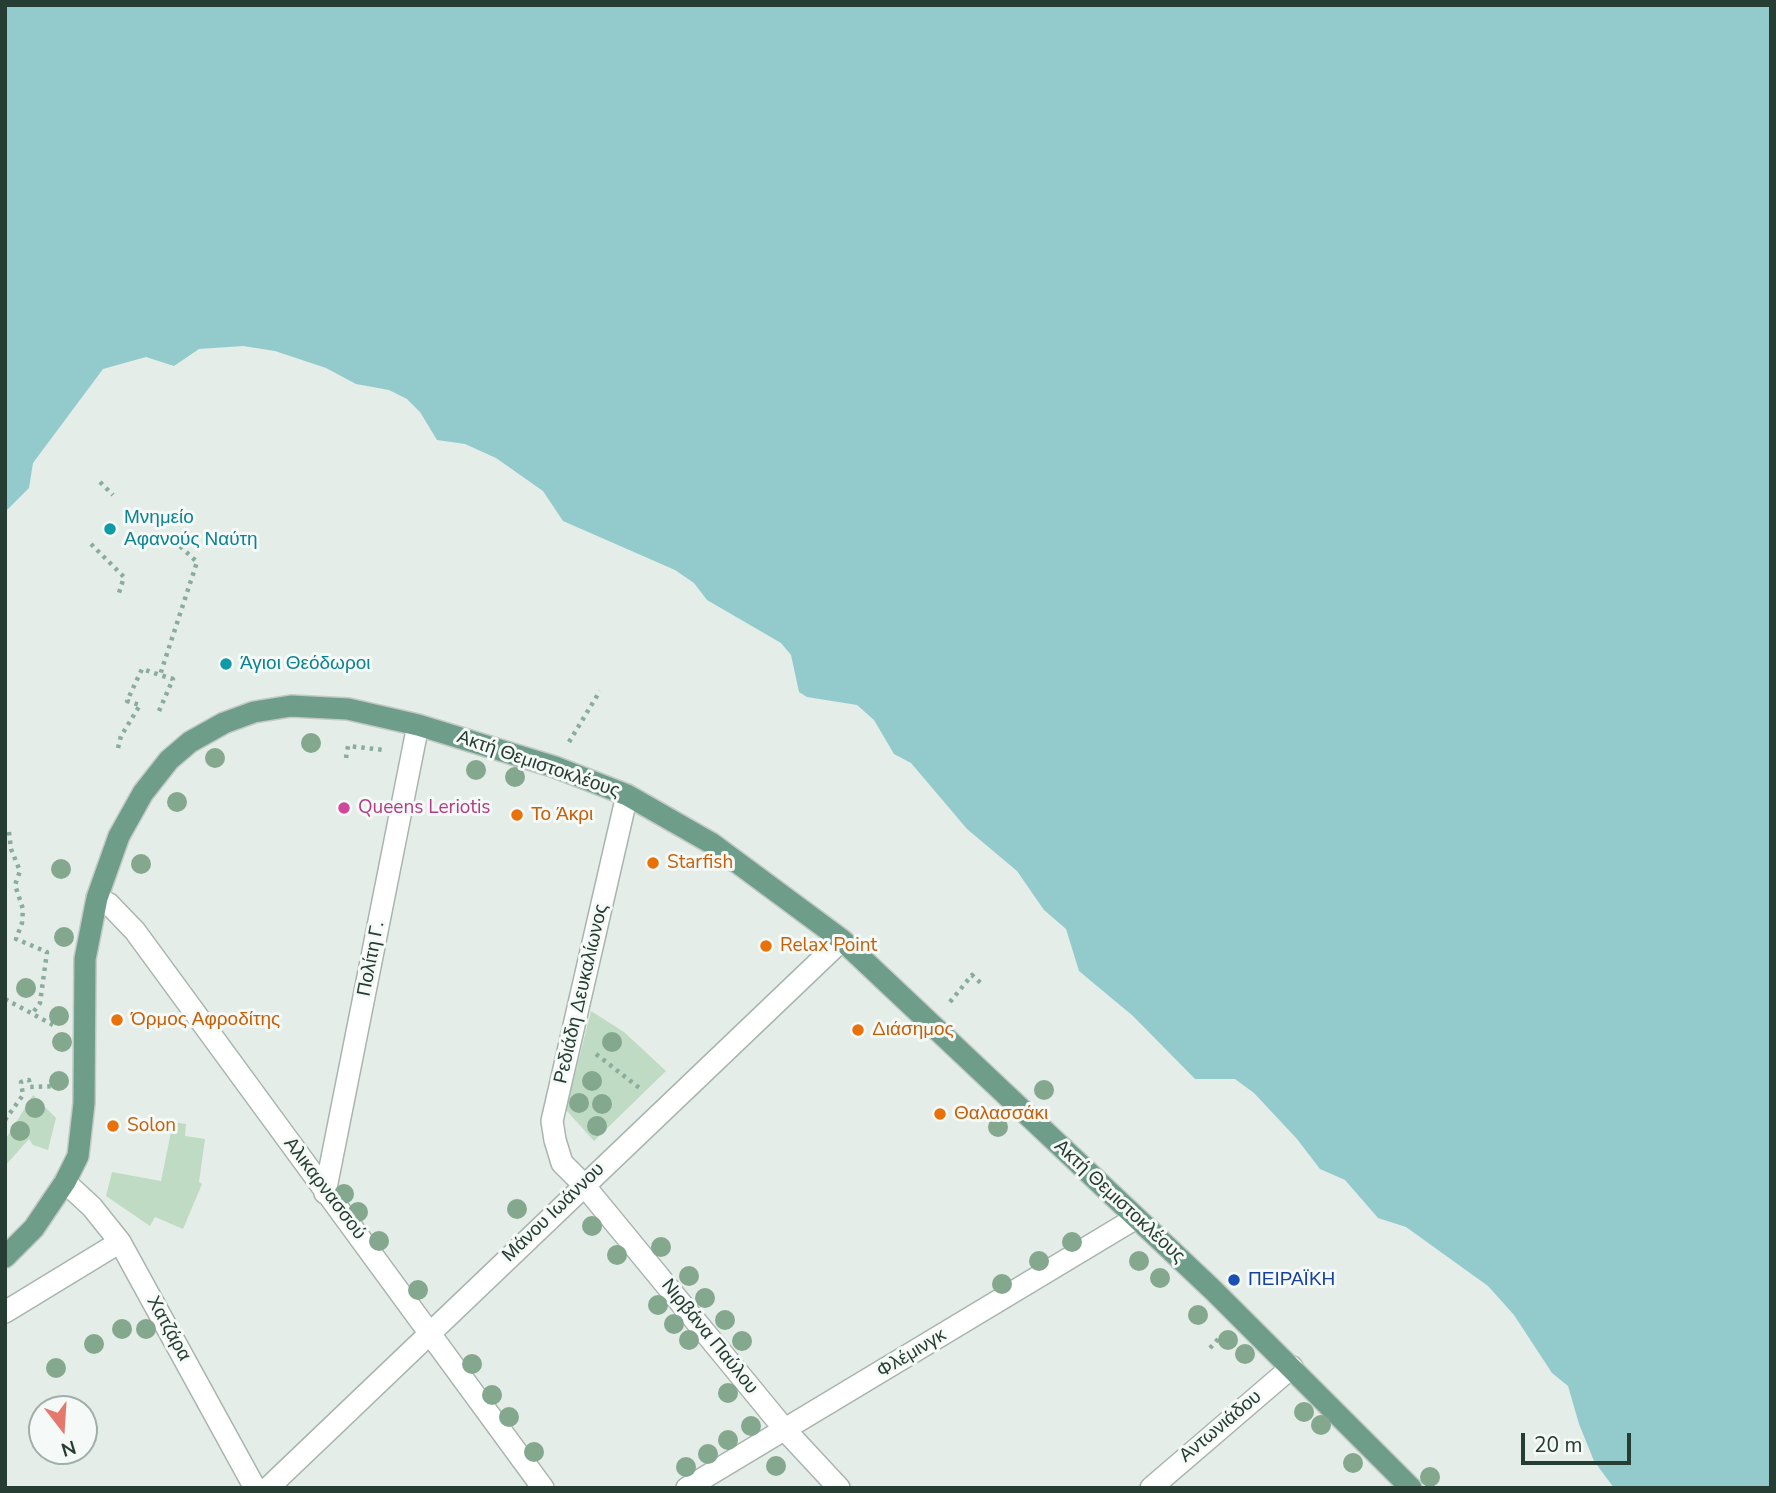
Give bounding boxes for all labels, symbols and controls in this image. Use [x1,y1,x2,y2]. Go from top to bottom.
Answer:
place label: Μνημείο Αφανούς Ναύτη [124,507,258,551]
marker: Μνημείο Αφανούς Ναύτη [102,521,118,537]
place label: Άγιοι Θεόδωροι [240,653,371,675]
marker: Άγιοι Θεόδωροι [218,656,234,672]
street label: Ακτή Θεμιστοκλέους [454,726,622,804]
place label: Queens Leriotis [358,797,490,819]
marker: Queens Leriotis [336,800,352,816]
place label: Το Άκρι [531,804,593,826]
marker: Το Άκρι [509,807,525,823]
place label: Starfish [667,852,733,874]
marker: Starfish [645,855,661,871]
street label: Ρεδιάδη Δευκαλίωνος [550,902,614,1086]
street label: Πολίτη Γ. [354,920,390,998]
place label: Relax Point [780,935,877,957]
marker: Relax Point [758,938,774,954]
place label: Όρμος Αφροδίτης [131,1009,280,1031]
marker: Όρμος Αφροδίτης [109,1012,125,1028]
place label: Διάσημος [872,1019,954,1041]
marker: Διάσημος [850,1022,866,1038]
place label: Θαλασσάκι [954,1103,1048,1125]
marker: Θαλασσάκι [932,1106,948,1122]
place label: Solon [127,1115,176,1137]
marker: Solon [105,1118,121,1134]
street label: Αλικαρνασσού [278,1133,370,1245]
street label: Ακτή Θεμιστοκλέους [1049,1136,1189,1268]
street label: Μάνου Ιωάννου [498,1159,610,1267]
place label: ΠΕΙΡΑΪΚΗ [1248,1269,1335,1291]
marker: ΠΕΙΡΑΪΚΗ [1226,1272,1242,1288]
street label: Νιρβάνα Παύλου [656,1275,762,1399]
street label: Χατζάρα [141,1293,195,1365]
street label: Φλέμινγκ [873,1325,951,1383]
street label: Αντωνιάδου [1175,1386,1267,1468]
north arrow [28,1395,98,1465]
scale bar [1524,1420,1634,1464]
text: 20 m [1534,1431,1583,1459]
text: N [58,1434,79,1463]

